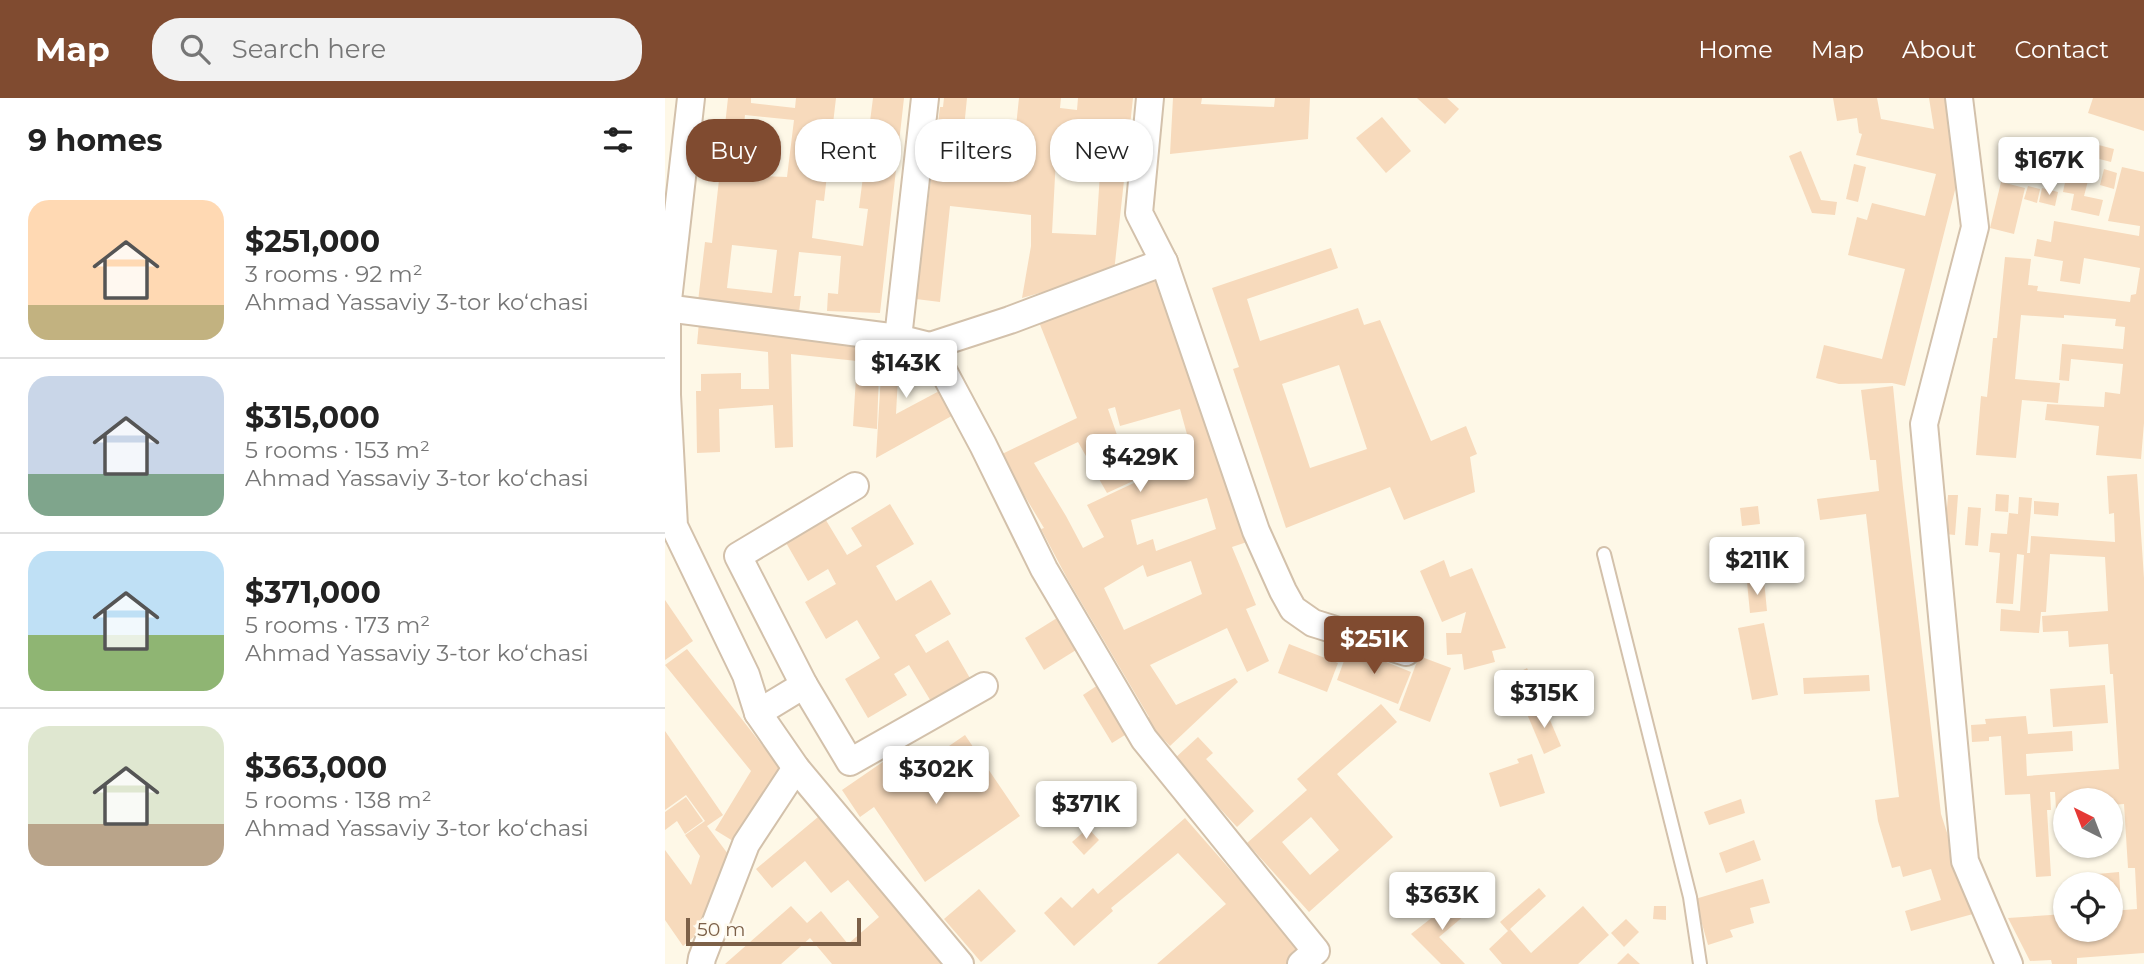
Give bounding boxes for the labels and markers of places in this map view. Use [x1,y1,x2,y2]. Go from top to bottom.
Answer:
pin: $167K [2000,138,2098,197]
pin: $143K [857,341,955,400]
pin: $429K [1091,434,1189,494]
pin: $211K [1708,538,1806,597]
pin: $251K [1325,616,1423,676]
pin: $315K [1495,670,1593,730]
pin: $302K [887,746,985,806]
pin: $371K [1037,782,1135,841]
pin: $363K [1393,872,1491,932]

